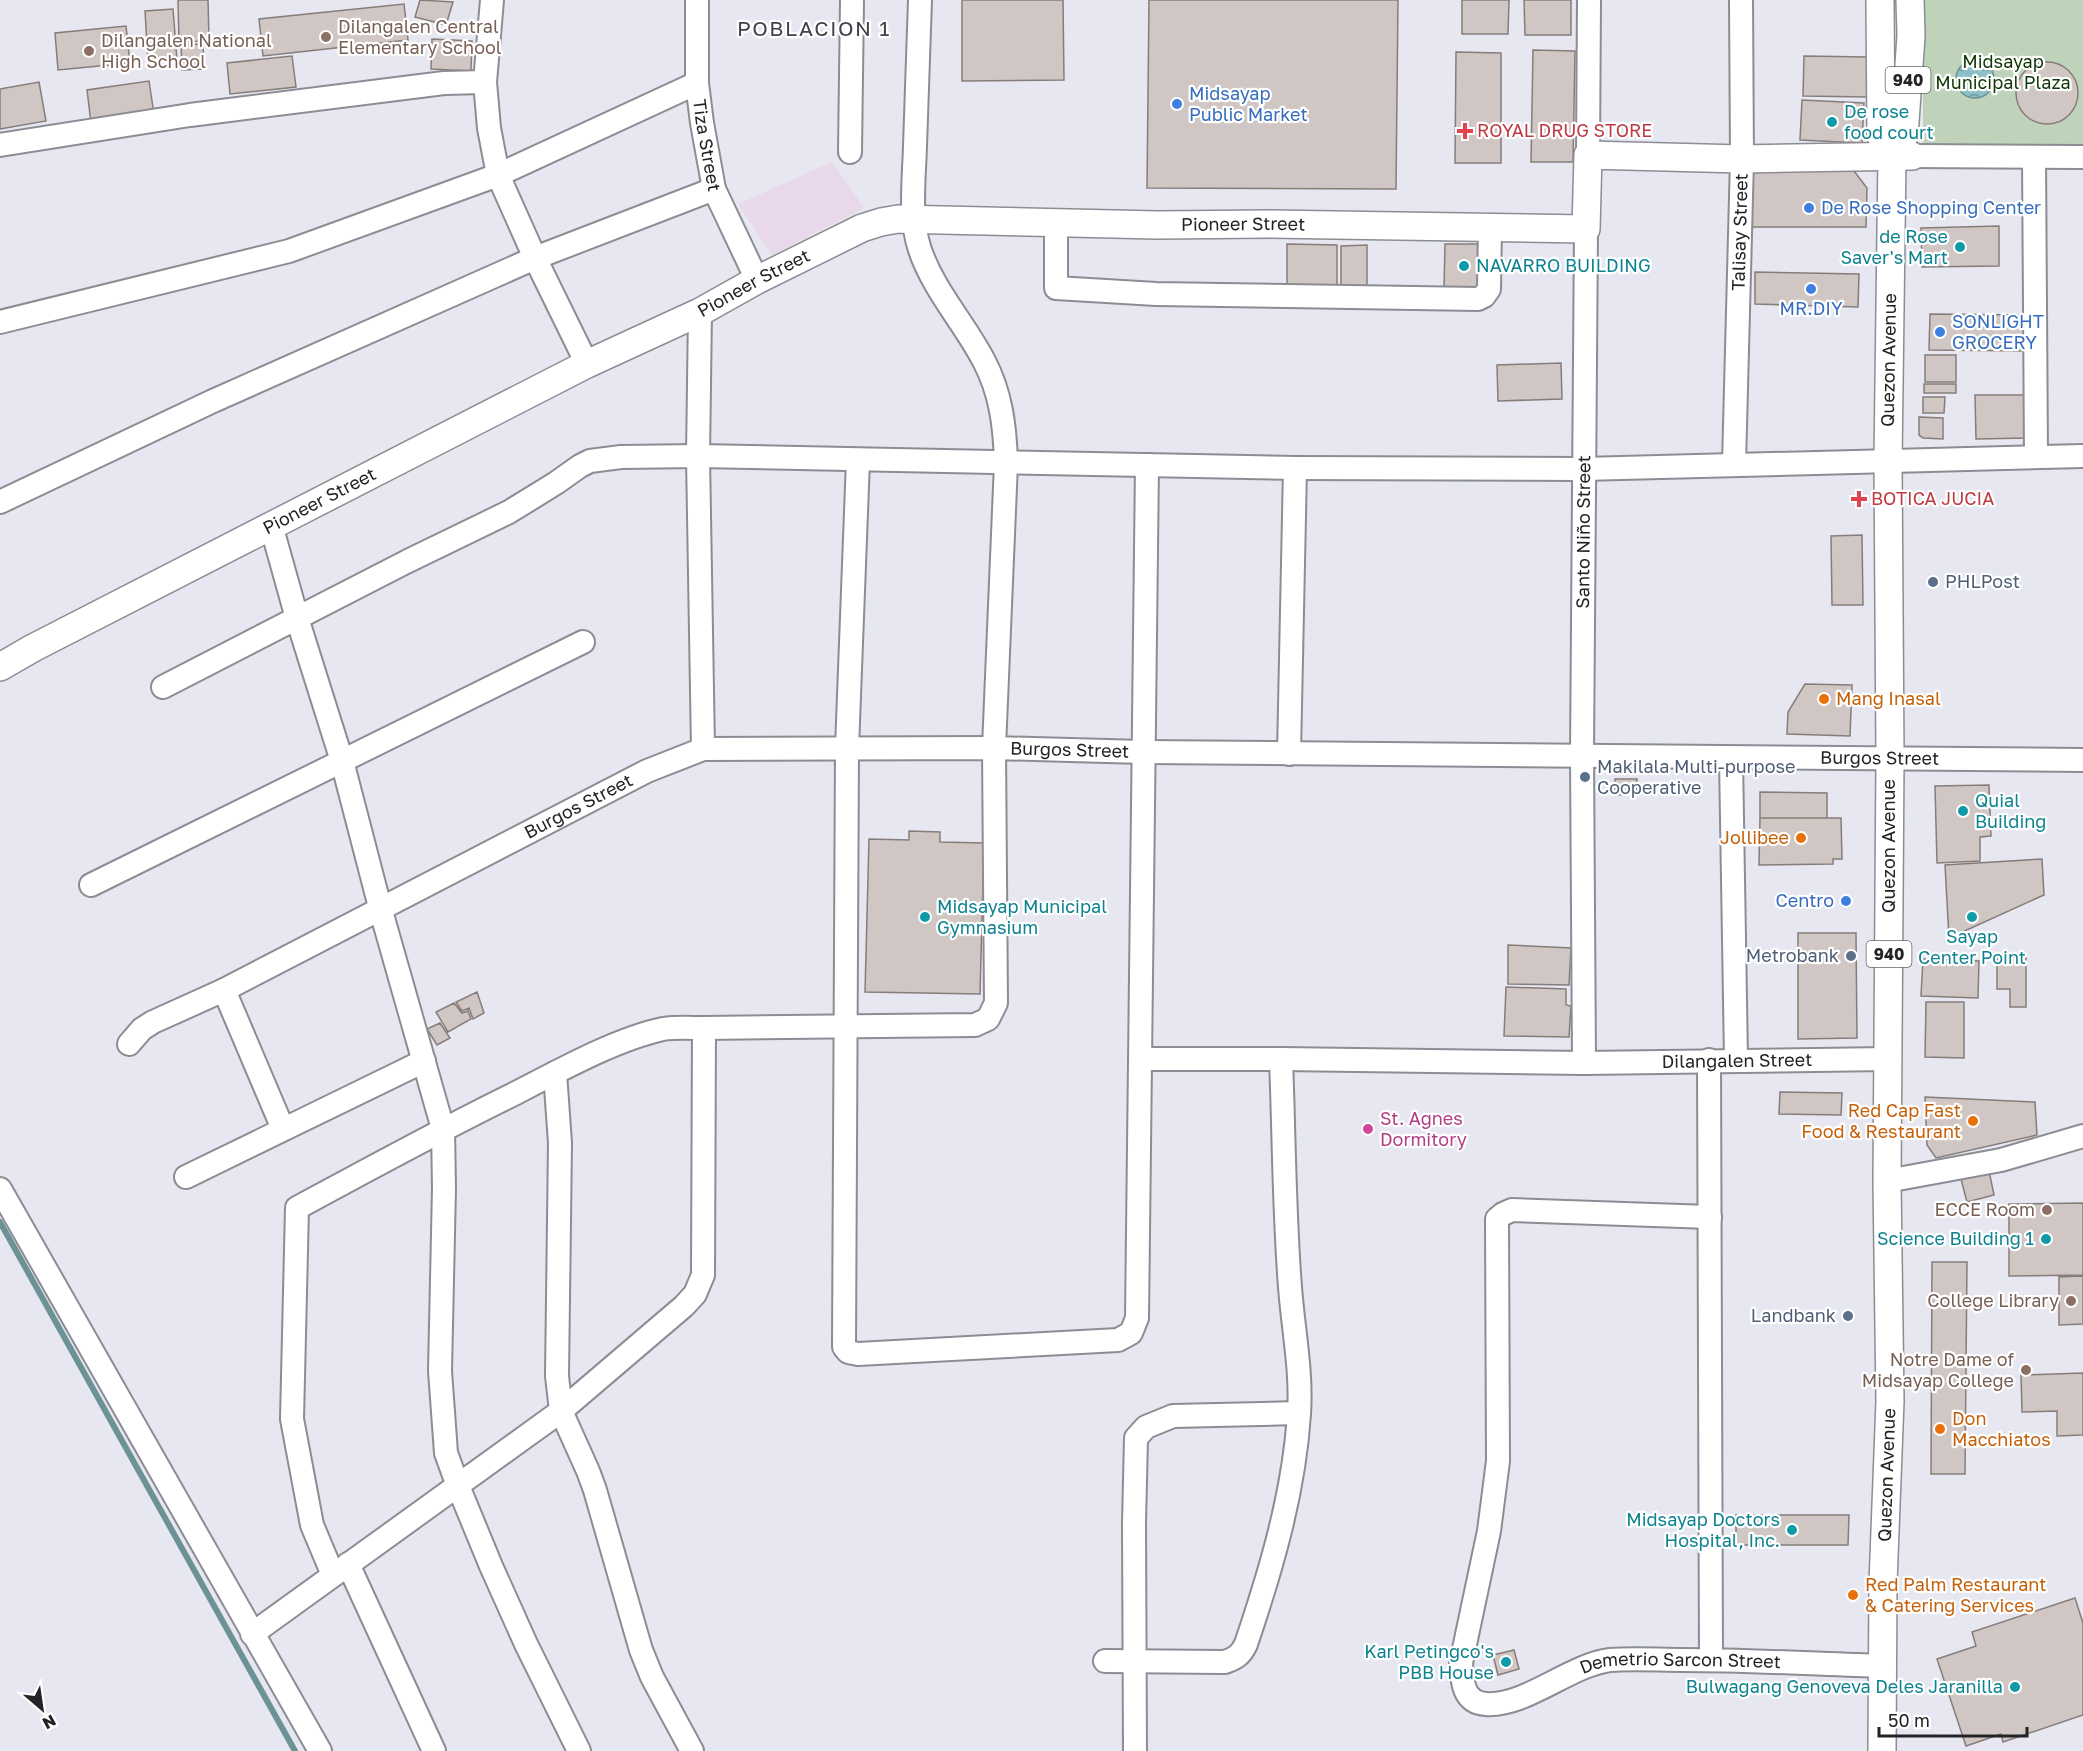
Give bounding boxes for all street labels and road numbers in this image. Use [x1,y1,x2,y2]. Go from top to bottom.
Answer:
road number: 940 [1886,67,1930,93]
street label: Tiza Street [689,98,726,193]
street label: Talisay Street [1727,173,1752,291]
street label: Pioneer Street [1181,212,1306,235]
street label: Pioneer Street [693,244,813,321]
street label: Quezon Avenue [1876,293,1900,427]
street label: Santo Niño Street [1571,455,1594,609]
street label: Pioneer Street [259,462,379,538]
street label: Burgos Street [1010,736,1130,762]
street label: Burgos Street [1820,746,1939,769]
street label: Burgos Street [520,768,636,843]
street label: Quezon Avenue [1877,779,1899,913]
road number: 940 [1866,941,1912,967]
street label: Dilangalen Street [1661,1048,1812,1072]
street label: Quezon Avenue [1873,1408,1899,1542]
street label: Demetrio Sarcon Street [1576,1647,1781,1678]

